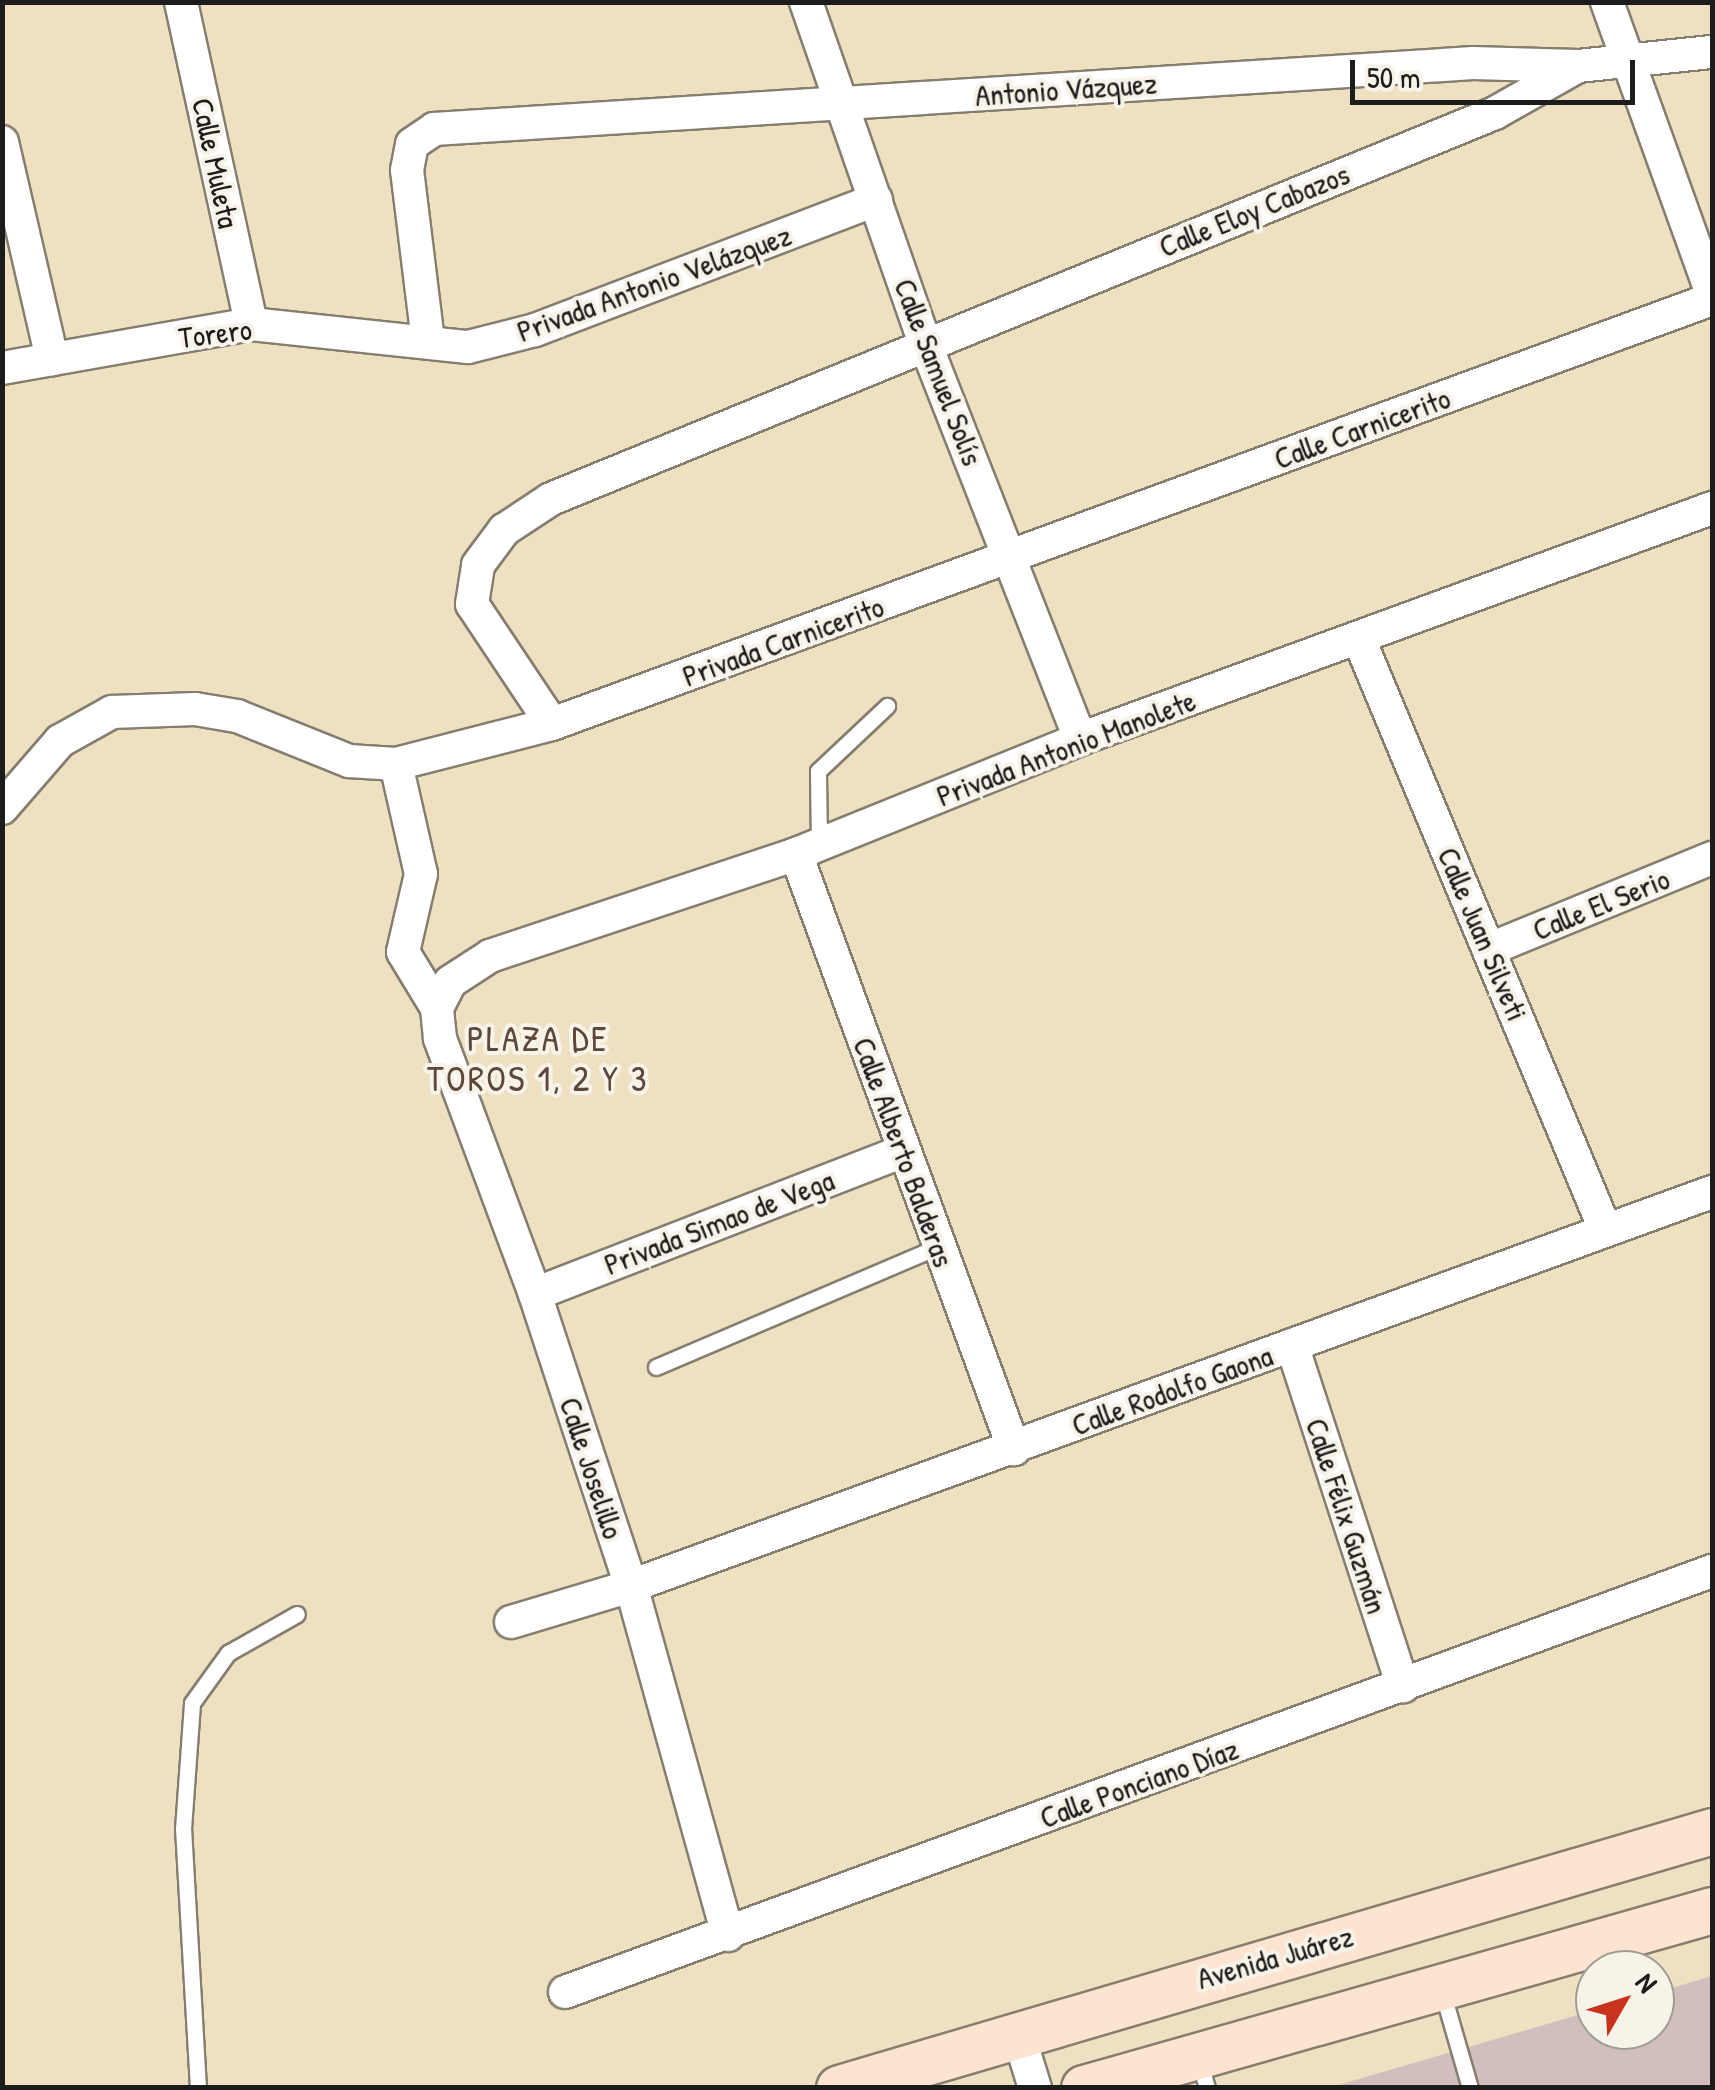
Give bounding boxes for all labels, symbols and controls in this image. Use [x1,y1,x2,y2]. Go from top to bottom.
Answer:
scale bar [1355,40,1640,102]
text: 50 m [1367,57,1420,97]
street label: Antonio Vázquez [974,65,1158,113]
street label: Calle Muleta [185,95,247,231]
street label: Calle Eloy Cabazos [1154,156,1354,264]
street label: Privada Antonio Velázquez [512,217,796,349]
street label: Calle Samuel Solís [887,274,991,470]
street label: Torero [176,311,254,355]
street label: Calle Carnicerito [1269,380,1455,476]
street label: Privada Carnicerito [678,588,888,694]
street label: Privada Antonio Manolete [932,682,1200,814]
street label: Calle Juan Silveti [1430,842,1536,1026]
street label: Calle El Serio [1527,860,1675,948]
district label: PLAZA DE TOROS 1, 2 Y 3 [427,1018,649,1100]
street label: Calle Alberto Balderas [846,1033,962,1271]
street label: Privada Simao de Vega [599,1162,839,1282]
street label: Calle Rodolfo Gaona [1067,1337,1277,1443]
street label: Calle Joselillo [552,1393,632,1543]
street label: Calle Félix Guzmán [1298,1414,1396,1618]
street label: Calle Ponciano Díaz [1035,1730,1243,1836]
street label: Avenida Juárez [1193,1918,1357,1996]
north arrow [1575,1950,1675,2050]
text: N [1627,1965,1666,2000]

